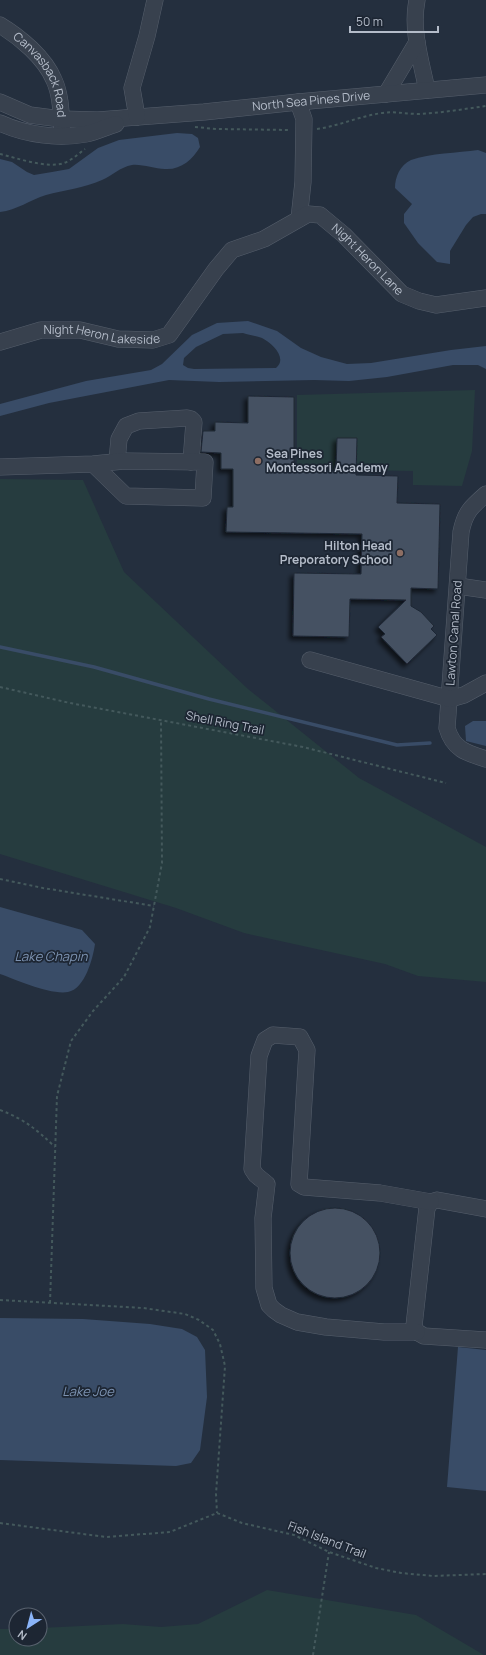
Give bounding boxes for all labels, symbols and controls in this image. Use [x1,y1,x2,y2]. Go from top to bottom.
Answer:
scale bar [350,8,438,34]
text: 50 m [356,13,383,30]
street label: Canvasback Road [10,28,70,118]
street label: North Sea Pines Drive [251,87,371,115]
street label: Night Heron Lane [328,219,408,299]
street label: Night Heron Lakeside [44,320,162,348]
place label: Sea Pines Montessori Academy [266,445,388,476]
marker: Sea Pines Montessori Academy [253,456,263,466]
place label: Hilton Head Preporatory School [280,537,392,568]
marker: Hilton Head Preporatory School [395,548,405,558]
street label: Lawton Canal Road [441,580,466,686]
street label: Shell Ring Trail [184,707,266,738]
water label: Lake Chapin [14,947,89,965]
water label: Lake Joe [62,1382,115,1400]
street label: Fish Island Trail [285,1517,369,1562]
north arrow [8,1607,48,1647]
text: N [14,1627,29,1644]

